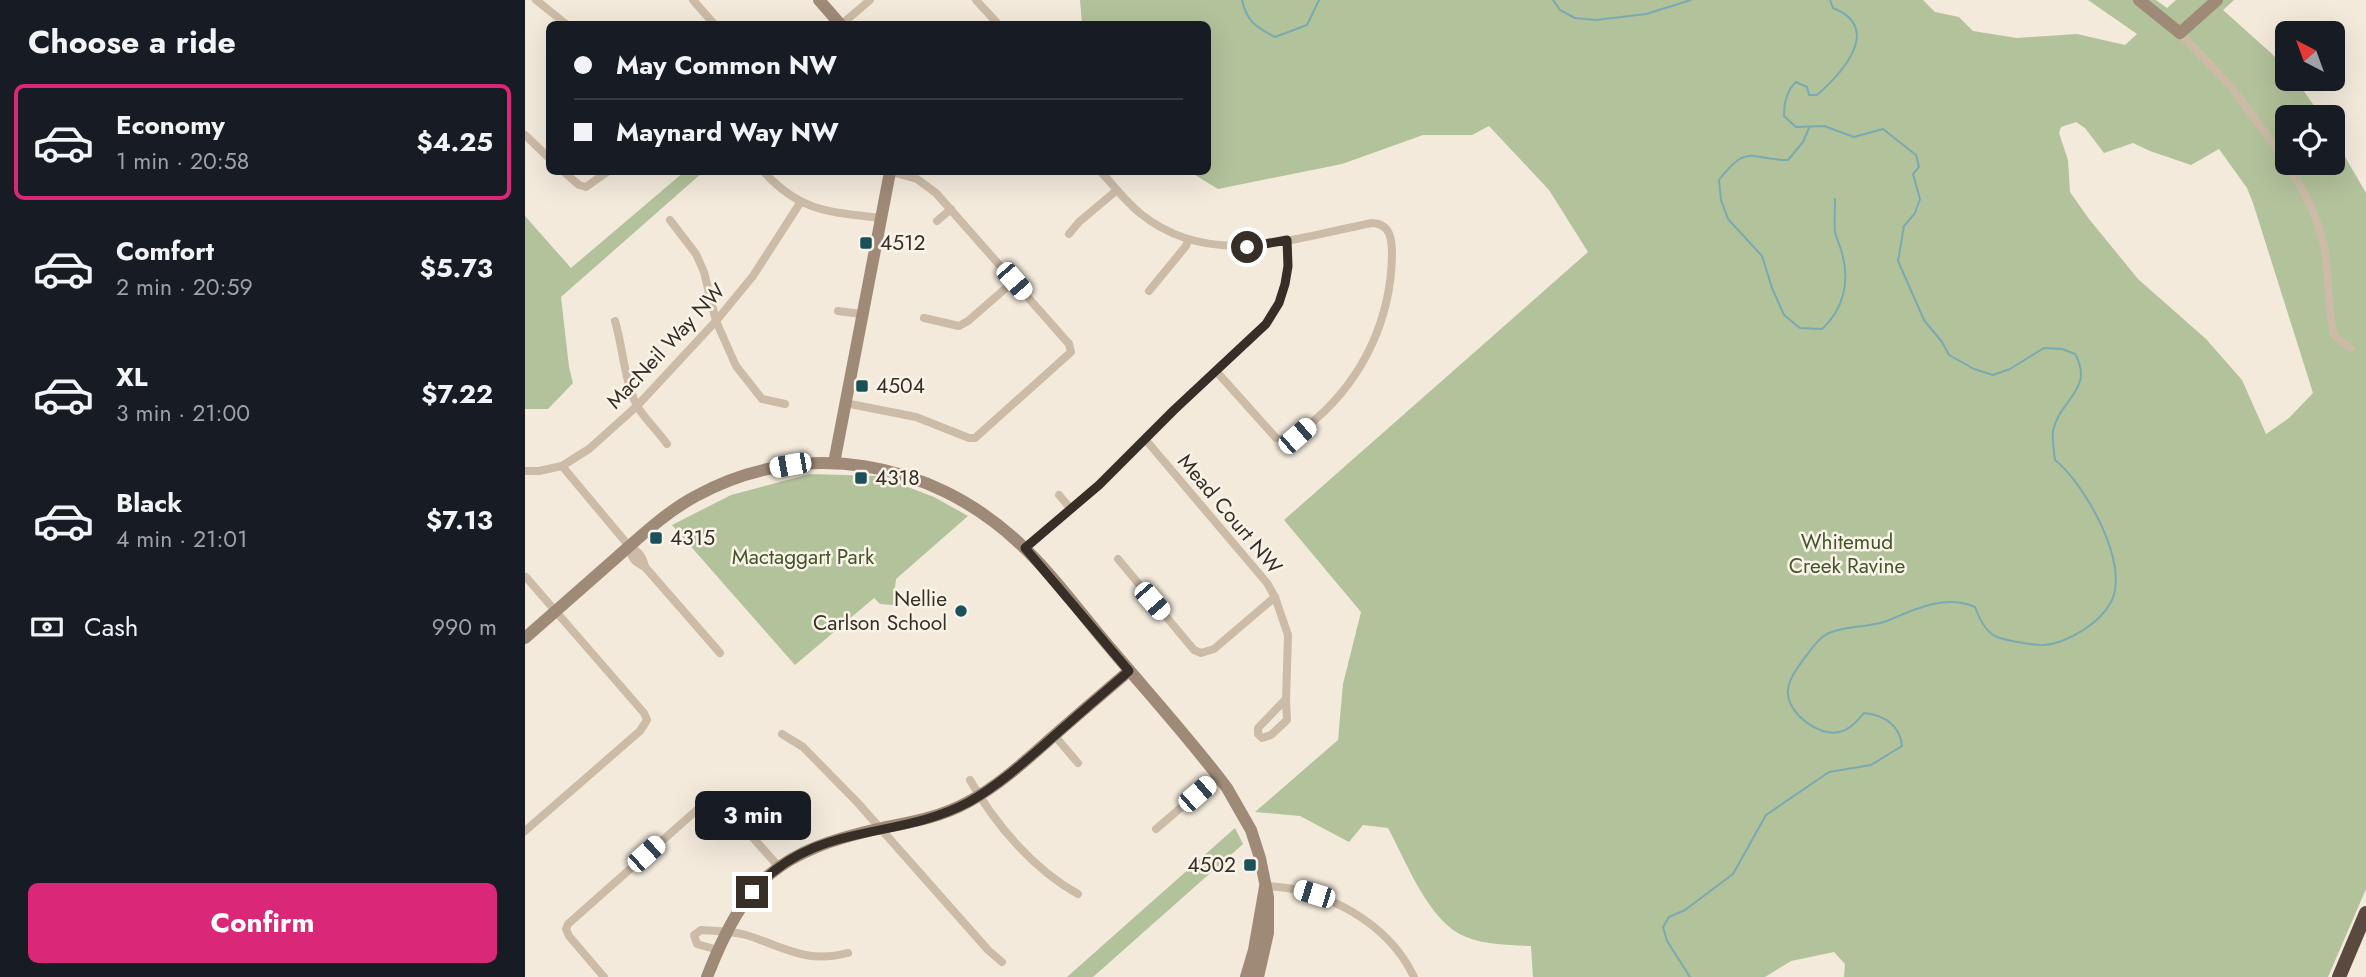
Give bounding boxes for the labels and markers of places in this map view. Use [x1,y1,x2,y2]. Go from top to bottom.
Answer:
place label: 4512 [880,228,926,258]
marker: 4512 [858,235,874,251]
place label: 4504 [876,371,925,401]
marker: 4504 [854,378,870,394]
place label: 4318 [875,463,920,493]
marker: 4318 [853,470,869,486]
place label: 4315 [670,523,715,553]
marker: 4315 [648,530,664,546]
place label: Nellie Carlson School [813,584,947,638]
marker: Nellie Carlson School [953,603,969,619]
place label: 4502 [1187,850,1236,880]
marker: 4502 [1242,857,1258,873]

